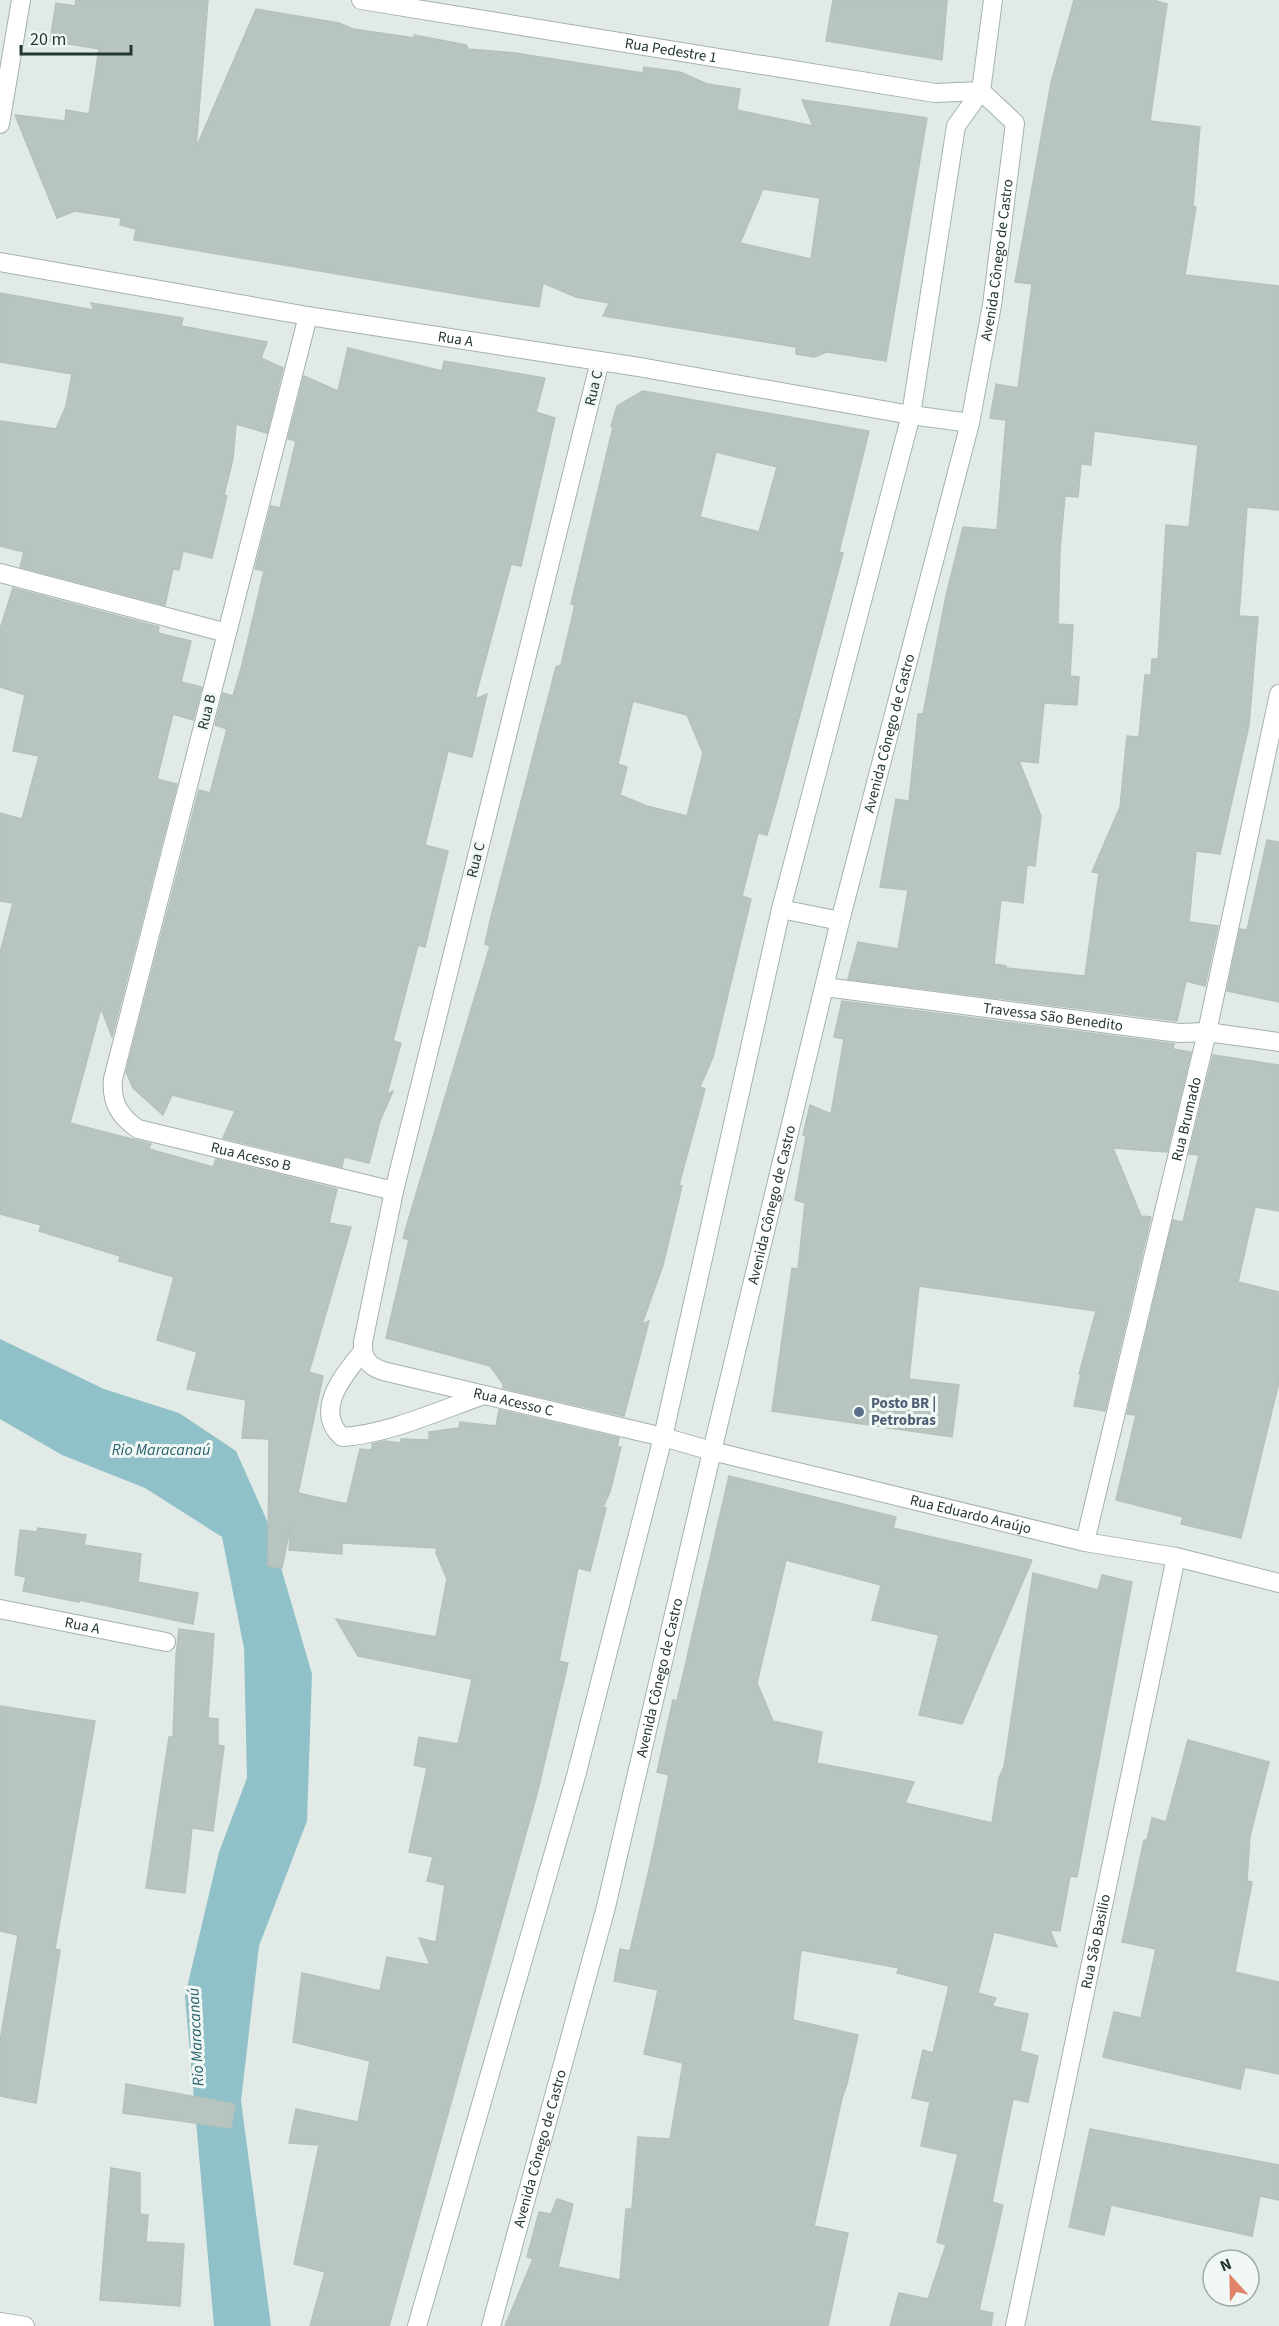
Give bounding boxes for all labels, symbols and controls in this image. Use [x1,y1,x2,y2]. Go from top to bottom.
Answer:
scale bar [21,18,130,56]
text: 20 m [30,27,66,52]
street label: Rua Pedestre 1 [624,32,718,68]
street label: Avenida Cônego de Castro [975,178,1018,343]
street label: Rua A [436,326,476,352]
street label: Rua C [580,368,608,408]
street label: Avenida Cônego de Castro [858,652,920,815]
street label: Rua B [192,692,222,732]
street label: Rua C [461,840,491,880]
street label: Travessa São Benedito [982,997,1124,1036]
street label: Rua Brumado [1166,1075,1206,1163]
street label: Avenida Cônego de Castro [742,1123,801,1287]
street label: Rua Acesso B [209,1137,293,1176]
street label: Rua Acesso C [471,1382,556,1421]
place label: Posto BR | Petrobras [871,1393,936,1431]
marker: Posto BR | Petrobras [852,1405,866,1419]
water label: Rio Maracanaú [112,1439,210,1461]
street label: Rua Eduardo Araújo [908,1489,1034,1539]
street label: Avenida Cônego de Castro [631,1596,688,1759]
street label: Rua A [63,1612,103,1639]
street label: Rua São Basilio [1075,1892,1116,1991]
water label: Rio Maracanaú [182,1987,210,2087]
street label: Avenida Cônego de Castro [508,2067,571,2230]
north arrow [1201,2248,1261,2308]
text: N [1217,2253,1235,2277]

